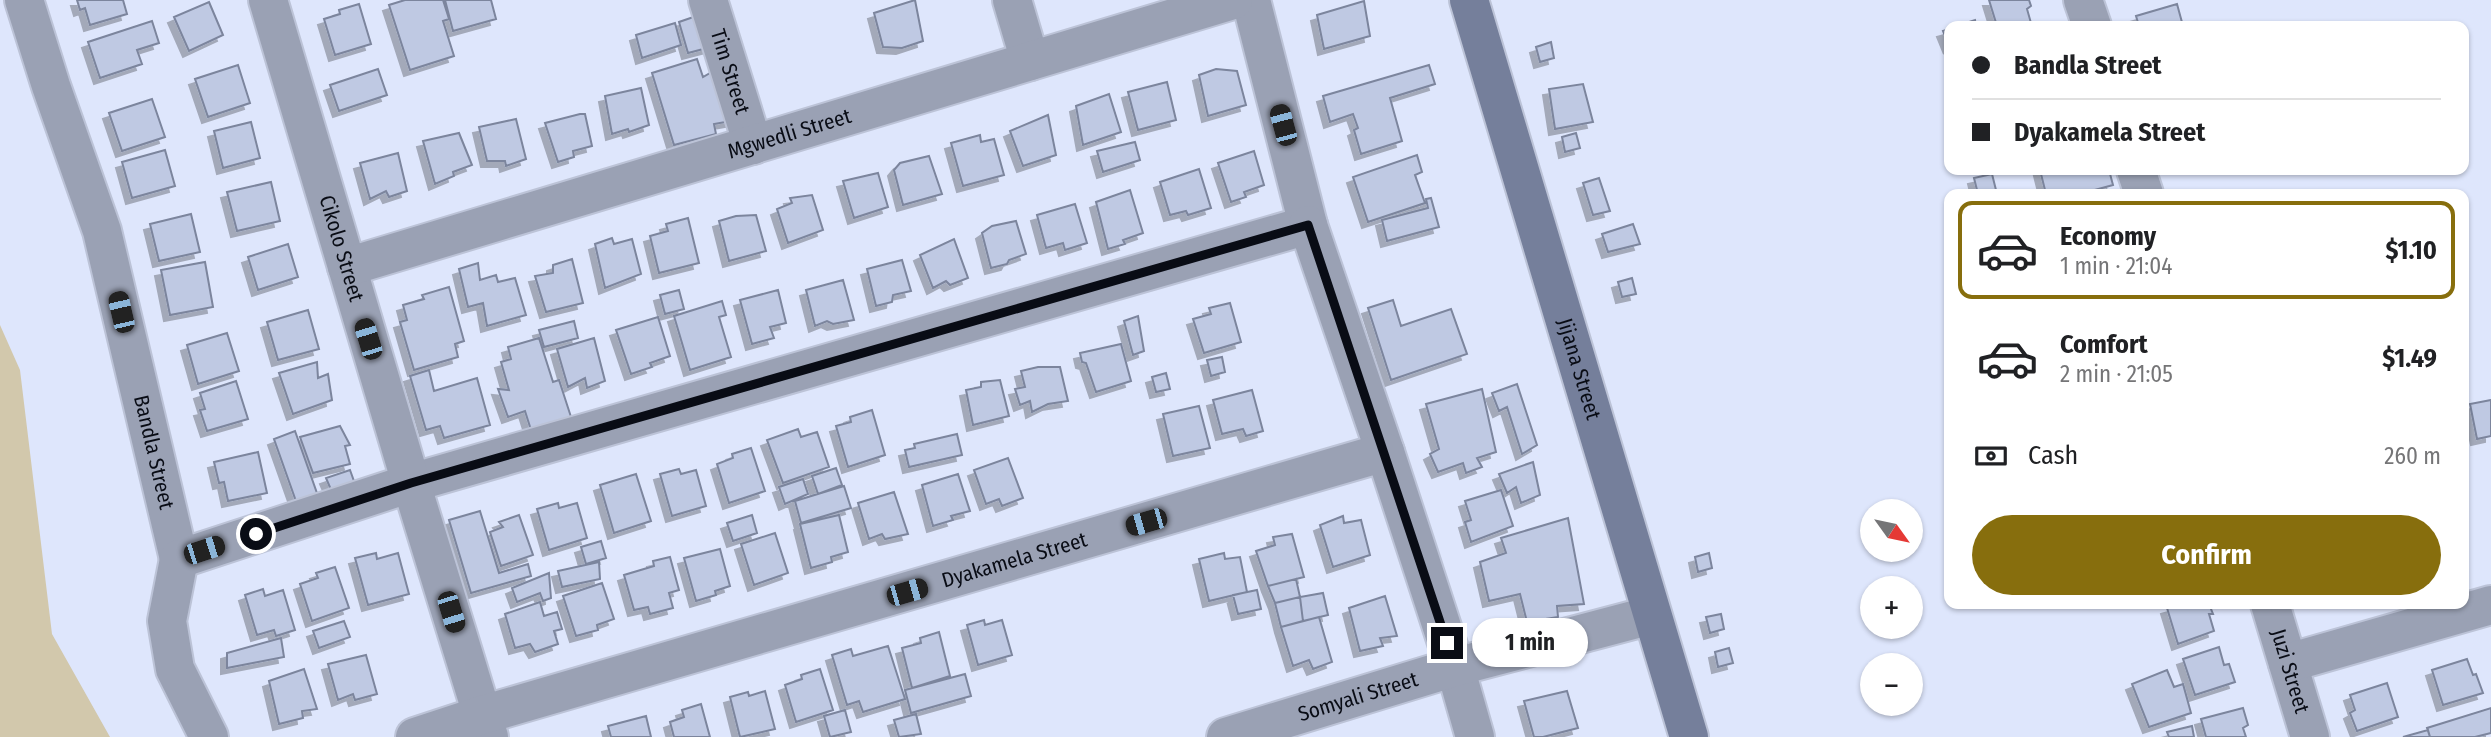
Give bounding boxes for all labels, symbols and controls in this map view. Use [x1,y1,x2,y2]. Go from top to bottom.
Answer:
street label: Tim Street [705,26,756,118]
text: Bandla Street [2014,50,2162,81]
car [1268,102,1299,148]
street label: Mgwedli Street [724,103,854,165]
text: Dyakamela Street [2014,117,2205,148]
street label: Cikolo Street [313,192,370,305]
icon: car [1976,219,2039,282]
text: Economy [2060,221,2156,252]
text: $1.10 [2385,235,2437,266]
text: 1 min · 21:04 [2060,252,2172,280]
car [107,289,136,335]
street label: Jijana Street [1552,315,1607,423]
car [352,316,385,362]
icon: car [1976,327,2039,390]
text: Comfort [2060,329,2148,360]
text: $1.49 [2382,343,2437,374]
text: 2 min · 21:05 [2060,360,2173,388]
street label: Bandla Street [128,392,180,512]
icon: cash [1972,437,2010,475]
text: Cash [2028,440,2078,471]
text: 260 m [2384,442,2441,470]
north arrow [1860,499,1923,562]
map controls [1860,499,1923,716]
car [1123,506,1170,538]
button: Confirm [1972,515,2441,595]
route start [240,518,272,550]
street label: Dyakamela Street [939,526,1090,593]
car [181,534,228,566]
car [884,576,931,608]
button: + [1860,576,1923,639]
car [435,589,468,635]
callout: 1 min [1472,618,1587,668]
street label: Juzi Street [2265,626,2315,717]
route end [1431,627,1463,659]
text: 1 min [1505,628,1555,656]
button: − [1860,653,1923,716]
street label: Somyali Street [1295,666,1421,727]

